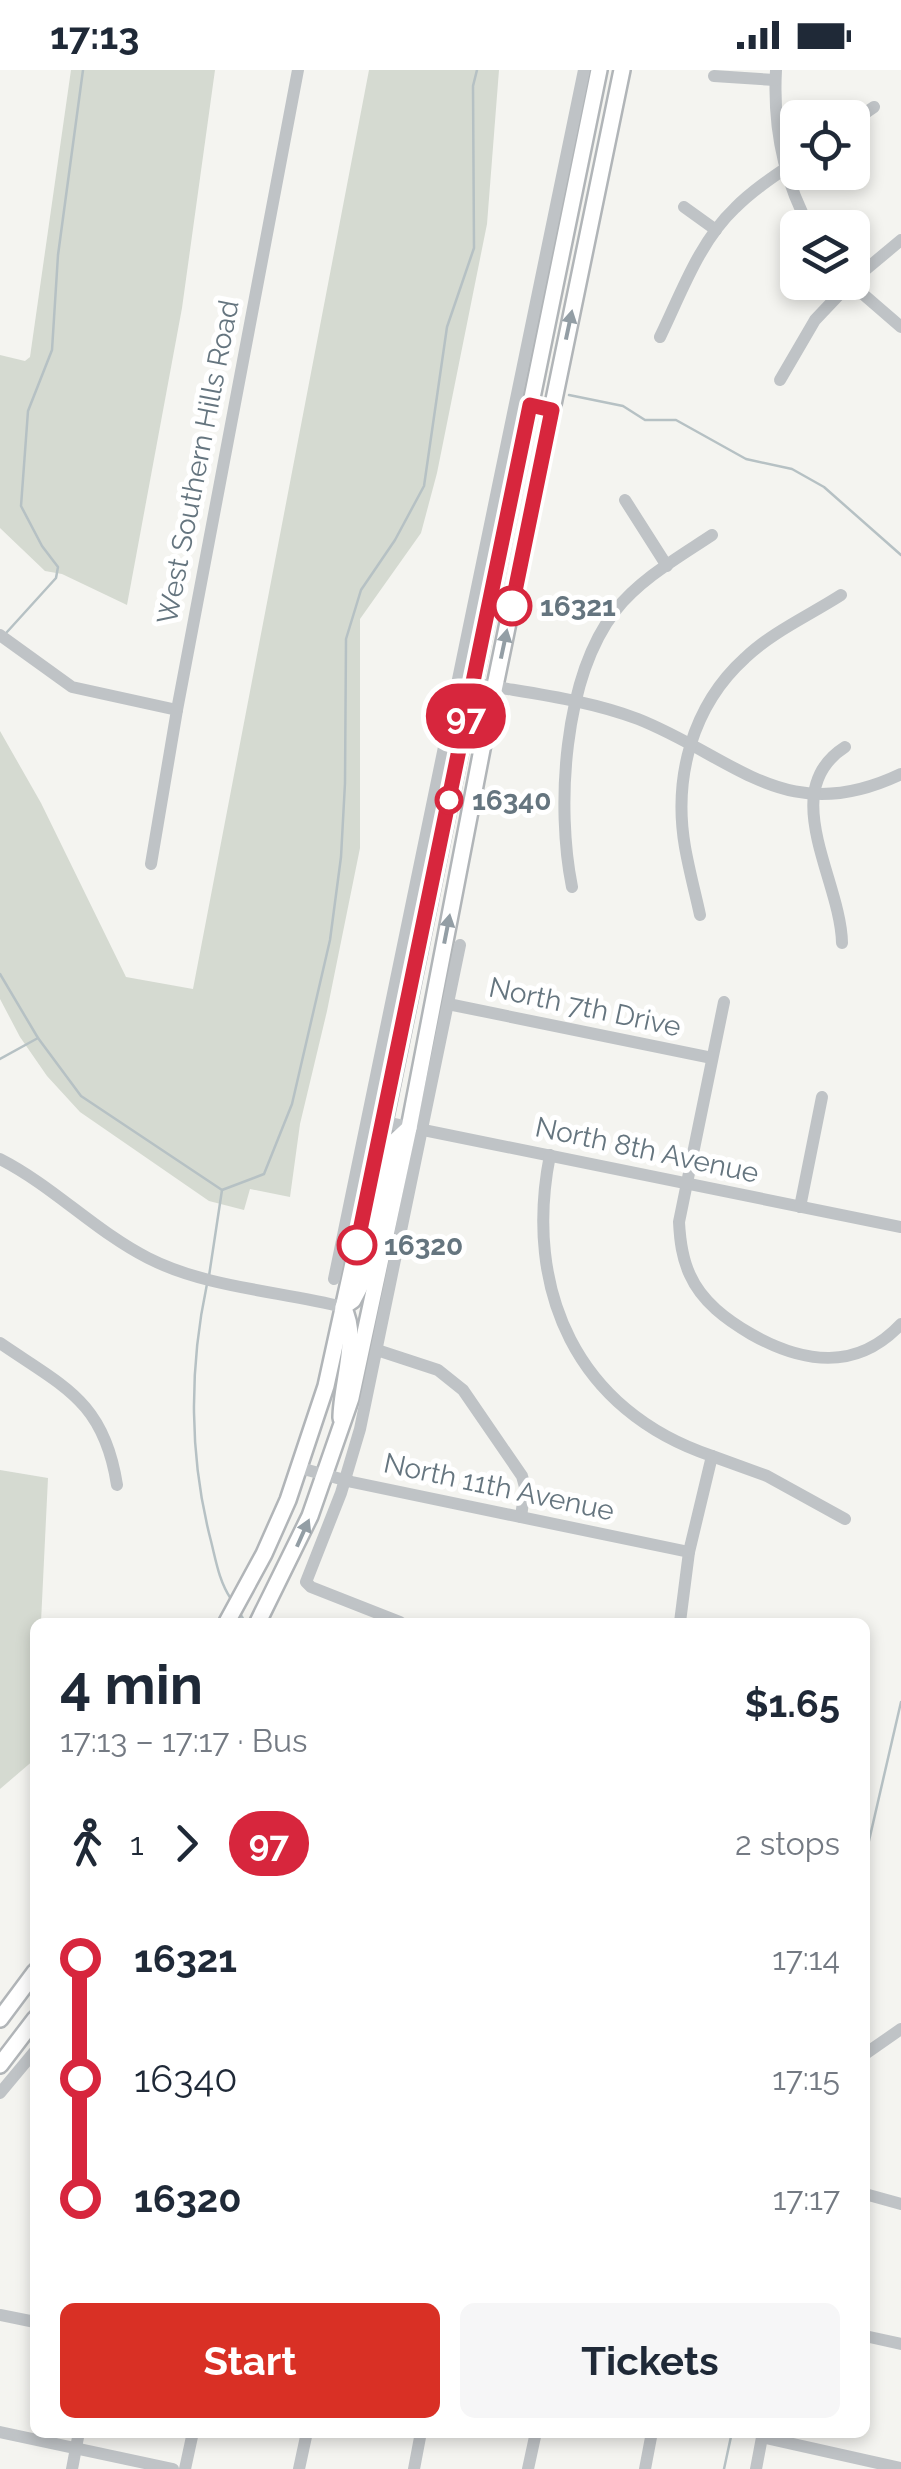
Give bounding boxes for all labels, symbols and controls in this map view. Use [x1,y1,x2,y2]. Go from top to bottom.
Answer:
text: 17:13 [50,13,139,58]
map controls [780,100,870,300]
button: locate [780,100,870,190]
button: layers [780,210,870,300]
street label: West Southern Hills Road [150,297,246,627]
one-way arrow [562,310,578,341]
marker: 16321 [493,587,531,625]
place label: 16321 [540,590,616,623]
one-way arrow [497,628,513,659]
line badge: 97 [421,684,511,748]
text: 97 [446,696,486,737]
place label: 16340 [472,784,551,817]
marker: 16340 [436,787,462,813]
one-way arrow [440,913,456,944]
street label: North 7th Drive [486,971,684,1043]
street label: North 8th Avenue [532,1110,762,1190]
marker: 16320 [338,1226,376,1264]
place label: 16320 [384,1229,463,1262]
street label: North 11th Avenue [381,1446,617,1528]
one-way arrow [294,1518,311,1547]
text: 4 min [60,1652,203,1717]
text: $1.65 [744,1681,840,1726]
text: 17:13 – 17:17 · Bus [60,1722,307,1759]
icon: walk [60,1816,115,1871]
icon: forward [159,1816,214,1871]
text: 97 [249,1823,289,1864]
text: 1 [130,1825,144,1862]
text: 2 stops [735,1825,840,1862]
text: 16321 [134,1936,237,1981]
text: 17:14 [772,1940,840,1977]
text: 16340 [134,2056,237,2101]
text: 17:15 [772,2060,840,2097]
text: 16320 [134,2176,242,2221]
text: 17:17 [773,2180,840,2217]
button: Start [60,2303,440,2418]
button: Tickets [460,2303,840,2418]

